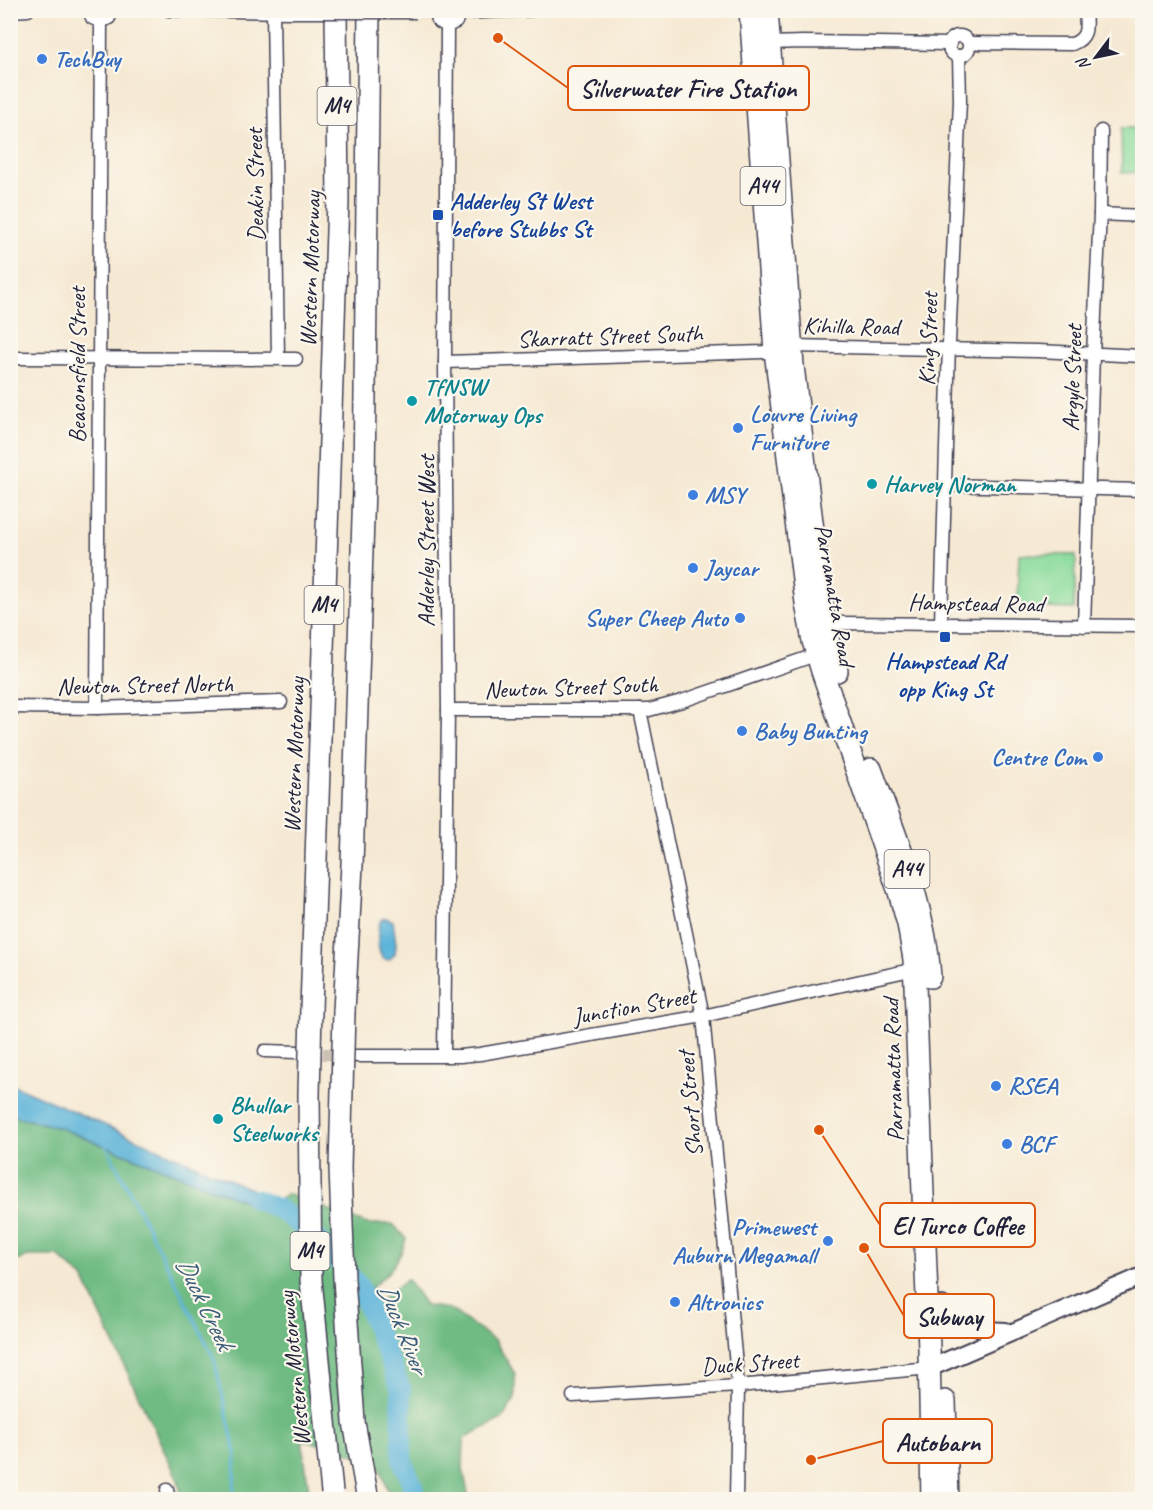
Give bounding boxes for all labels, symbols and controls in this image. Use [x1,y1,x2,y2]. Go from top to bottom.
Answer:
north arrow [1066,27,1126,87]
place label: TechBuy [54,44,123,74]
marker: TechBuy [35,52,49,66]
text: N [1071,52,1095,74]
callout: Silverwater Fire Station [568,66,809,110]
text: Silverwater Fire Station [580,72,797,105]
road number: M4 [318,87,356,125]
street label: Deakin Street [239,126,271,242]
road number: A44 [740,167,786,205]
place label: Adderley St West before Stubbs St [450,186,595,244]
street label: Western Motorway [292,189,328,347]
marker: Adderley St West before Stubbs St [431,208,445,222]
street label: Beaconsfield Street [62,285,92,443]
street label: King Street [911,290,945,386]
street label: Kihilla Road [803,310,903,342]
street label: Skarratt Street South [517,318,705,354]
street label: Argyle Street [1055,322,1089,432]
place label: TfNSW Motorway Ops [424,372,544,430]
marker: TfNSW Motorway Ops [405,394,419,408]
place label: Louvre Living Furniture [750,399,858,457]
marker: Louvre Living Furniture [731,421,745,435]
street label: Adderley Street West [411,453,441,627]
place label: Harvey Norman [884,469,1018,499]
marker: Harvey Norman [865,477,879,491]
place label: MSY [705,480,749,510]
marker: MSY [686,488,700,502]
street label: Parramatta Road [808,522,863,672]
place label: Jaycar [703,553,760,583]
marker: Jaycar [686,561,700,575]
road number: M4 [304,586,344,624]
street label: Hampstead Road [908,587,1048,619]
place label: Super Cheep Auto [585,603,730,633]
marker: Super Cheep Auto [733,611,747,625]
marker: Hampstead Rd opp King St [938,630,952,644]
place label: Hampstead Rd opp King St [885,646,1009,704]
street label: Newton Street North [57,668,234,702]
street label: Newton Street South [484,669,659,705]
street label: Western Motorway [276,675,312,833]
place label: Baby Bunting [754,716,869,746]
marker: Baby Bunting [735,724,749,738]
place label: Centre Com [991,742,1088,772]
marker: Centre Com [1091,750,1105,764]
road number: A44 [884,850,930,888]
street label: Junction Street [569,980,700,1032]
street label: Parramatta Road [875,994,910,1142]
street label: Short Street [670,1047,710,1158]
place label: RSEA [1008,1071,1059,1101]
marker: RSEA [989,1079,1003,1093]
place label: Bhullar Steelworks [230,1090,320,1148]
marker: Bhullar Steelworks [211,1112,225,1126]
place label: BCF [1019,1129,1059,1159]
marker: BCF [1000,1137,1014,1151]
callout: El Turco Coffee [880,1203,1035,1247]
text: El Turco Coffee [892,1209,1026,1242]
place label: Primewest Auburn Megamall [672,1212,821,1270]
road number: M4 [290,1232,330,1270]
marker: Primewest Auburn Megamall [821,1234,835,1248]
water label: Duck Creek [169,1252,243,1358]
water label: Duck River [370,1278,438,1382]
place label: Altronics [687,1287,764,1317]
street label: Western Motorway [271,1288,317,1448]
callout: Subway [904,1294,994,1338]
marker: Altronics [668,1295,682,1309]
text: Subway [916,1300,985,1333]
street label: Duck Street [700,1344,802,1381]
callout: Autobarn [883,1419,992,1463]
text: Autobarn [896,1426,981,1459]

